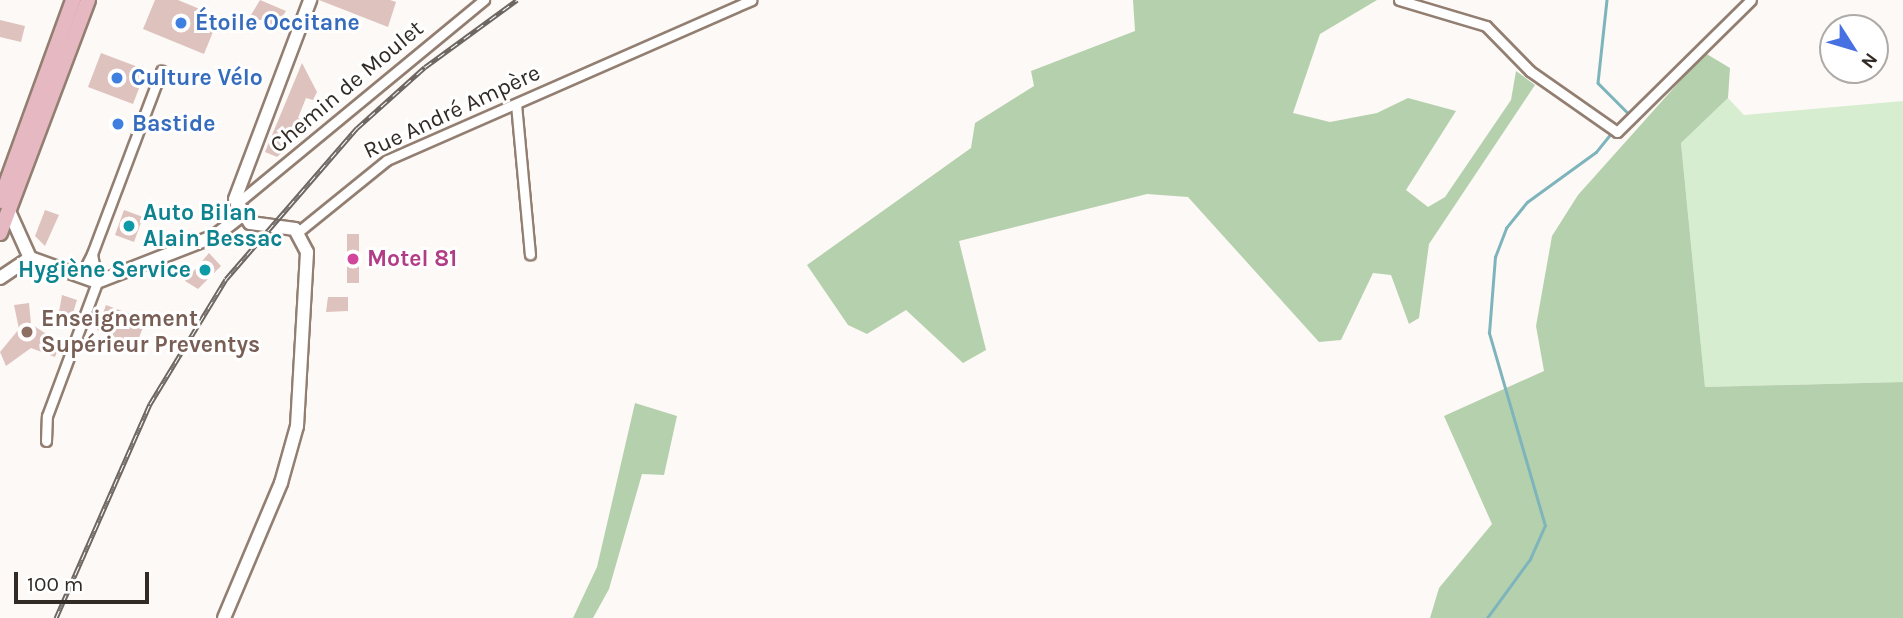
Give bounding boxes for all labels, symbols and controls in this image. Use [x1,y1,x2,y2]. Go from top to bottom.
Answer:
place label: Étoile Occitane [195,9,360,37]
north arrow [1819,14,1889,84]
marker: Étoile Occitane [173,15,189,31]
street label: Chemin de Moulet [265,15,429,159]
text: N [1856,48,1882,72]
street label: Rue André Ampère [359,59,545,165]
place label: Culture Vélo [131,64,263,92]
marker: Culture Vélo [109,70,125,86]
place label: Bastide [132,110,215,138]
marker: Bastide [110,116,126,132]
place label: Auto Bilan Alain Bessac [143,199,283,253]
marker: Auto Bilan Alain Bessac [121,218,137,234]
place label: Motel 81 [367,245,457,273]
marker: Motel 81 [345,251,361,267]
place label: Hygiène Service [18,256,191,284]
marker: Hygiène Service [197,262,213,278]
place label: Enseignement Supérieur Preventys [41,305,260,359]
marker: Enseignement Supérieur Preventys [19,324,35,340]
scale bar [18,558,152,602]
text: 100 m [27,572,84,596]

